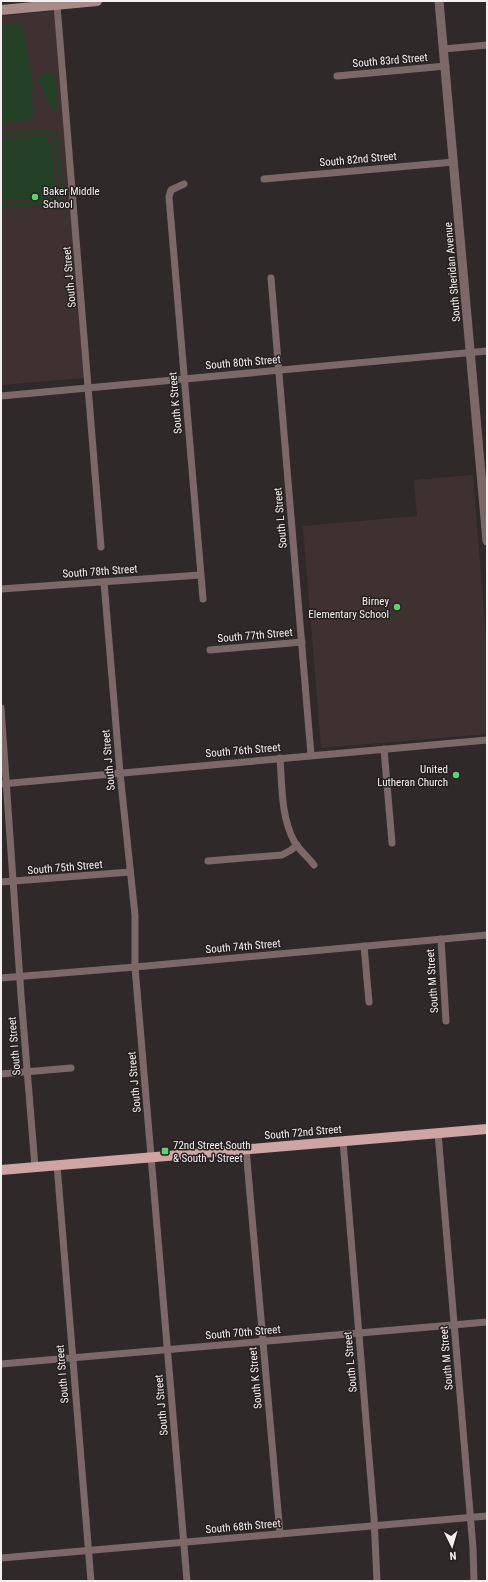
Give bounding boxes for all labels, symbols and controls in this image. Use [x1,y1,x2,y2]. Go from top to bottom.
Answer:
street label: South 83rd Street [352,51,428,70]
street label: South 82nd Street [319,150,397,169]
place label: Baker Middle School [43,185,100,211]
marker: Baker Middle School [30,192,40,202]
street label: South Sheridan Avenue [442,222,463,322]
street label: South J Street [60,246,79,308]
street label: South 80th Street [205,353,281,372]
street label: South K Street [166,372,185,434]
street label: South L Street [271,487,290,549]
street label: South 78th Street [62,562,138,581]
place label: Birney Elementary School [308,595,389,621]
marker: Birney Elementary School [392,602,402,612]
street label: South 77th Street [217,626,293,645]
street label: South J Street [99,729,118,791]
street label: South 76th Street [205,741,281,760]
place label: United Lutheran Church [377,763,448,789]
marker: United Lutheran Church [451,770,461,780]
street label: South 75th Street [27,858,103,877]
street label: South 74th Street [205,937,281,956]
street label: South M Street [424,948,441,1013]
street label: South I Street [5,1016,24,1076]
street label: South J Street [125,1051,144,1113]
street label: South 72nd Street [264,1123,342,1142]
place label: 72nd Street South & South J Street [173,1139,251,1165]
marker: 72nd Street South & South J Street [160,1146,170,1156]
street label: South 70th Street [205,1323,281,1342]
street label: South M Street [437,1325,456,1391]
street label: South L Street [341,1331,360,1393]
street label: South I Street [53,1344,72,1404]
street label: South K Street [246,1347,265,1409]
street label: South J Street [152,1374,171,1436]
street label: South 68th Street [205,1517,281,1536]
north arrow [432,1526,472,1566]
text: N [449,1549,457,1562]

